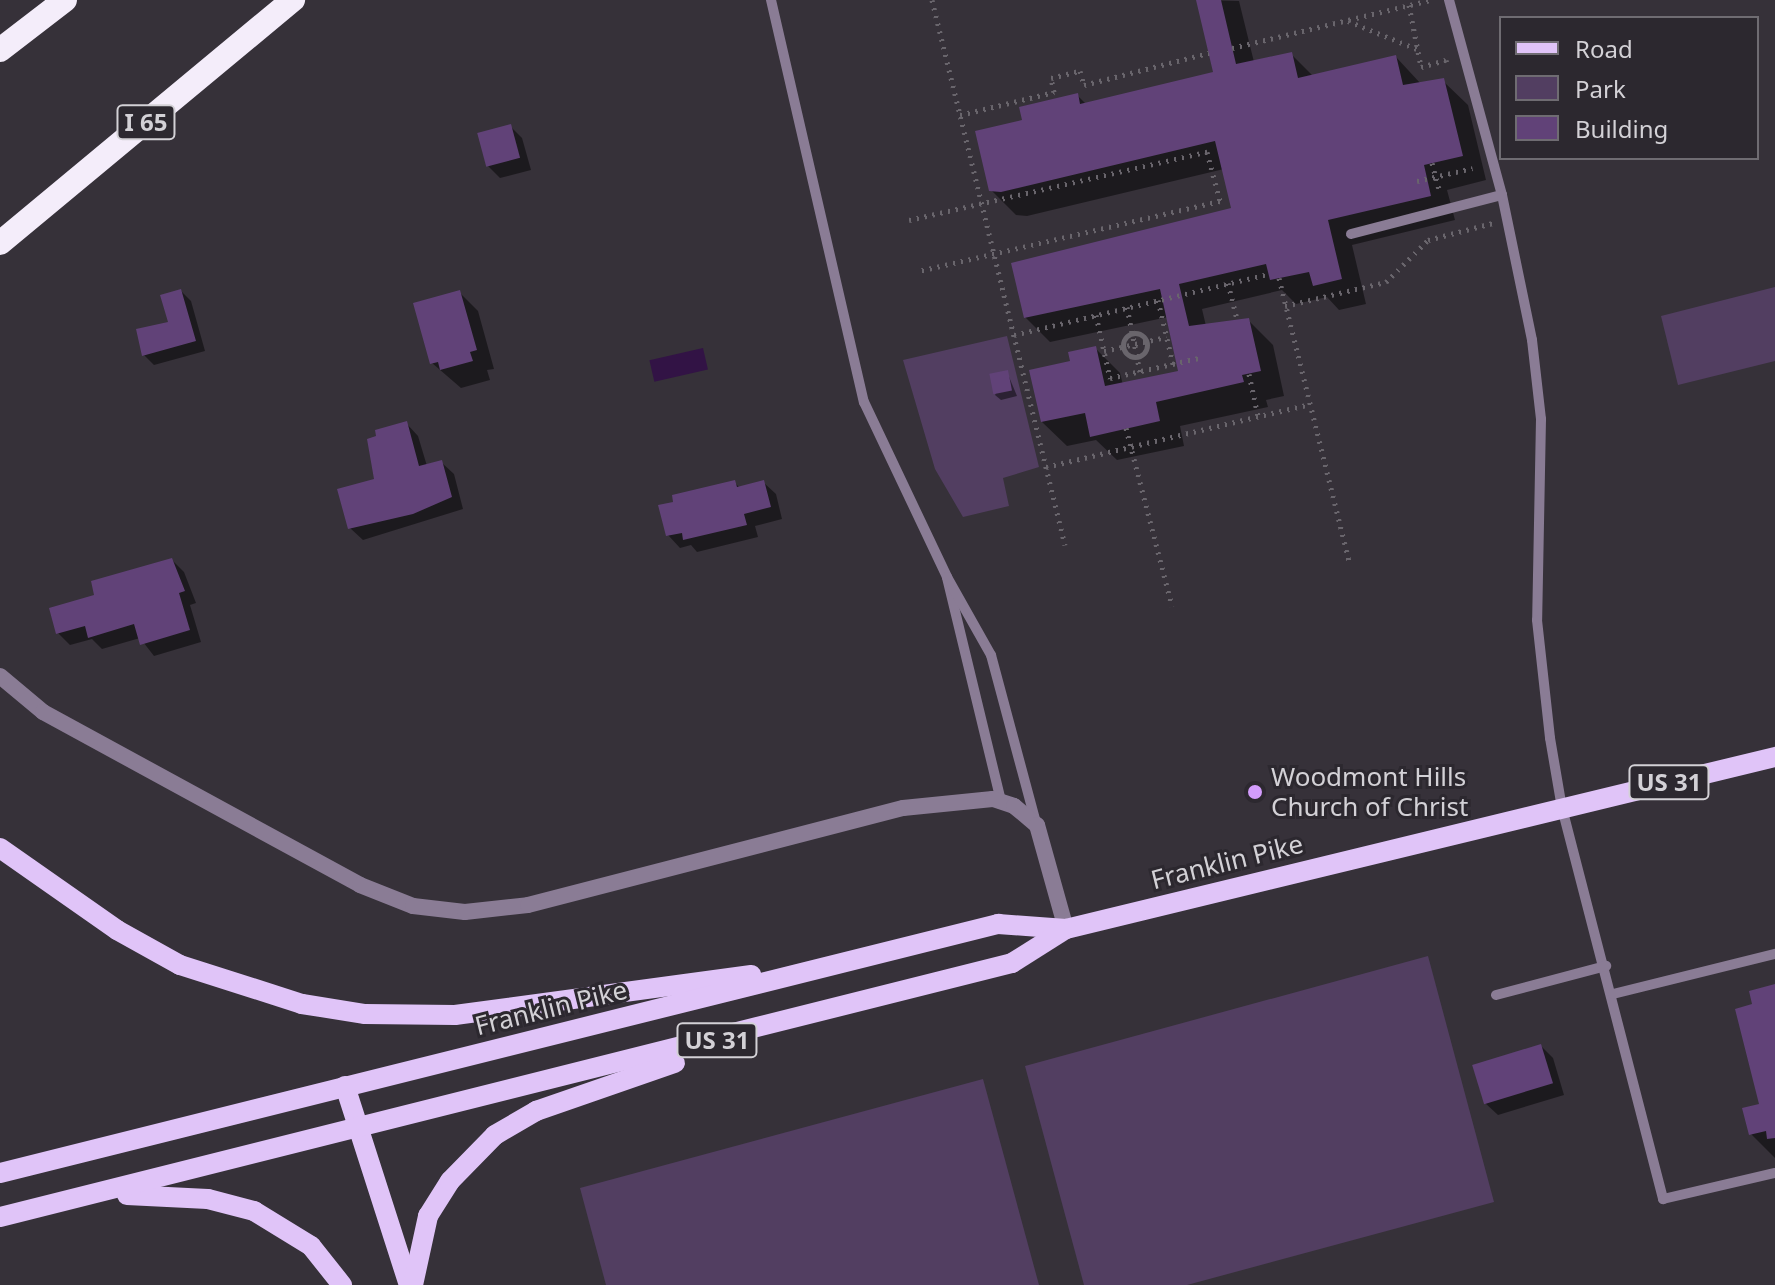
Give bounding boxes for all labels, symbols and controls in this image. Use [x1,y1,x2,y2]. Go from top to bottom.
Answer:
legend [1499,16,1759,160]
text: Road [1575,32,1633,65]
text: Park [1575,72,1626,105]
road number: I 65 [116,102,176,142]
text: Building [1575,112,1668,145]
place label: Woodmont Hills Church of Christ [1271,761,1468,822]
road number: US 31 [1627,762,1711,802]
marker: Woodmont Hills Church of Christ [1246,783,1264,801]
street label: Franklin Pike [1148,828,1306,896]
street label: Franklin Pike [472,974,630,1042]
road number: US 31 [675,1020,759,1060]

